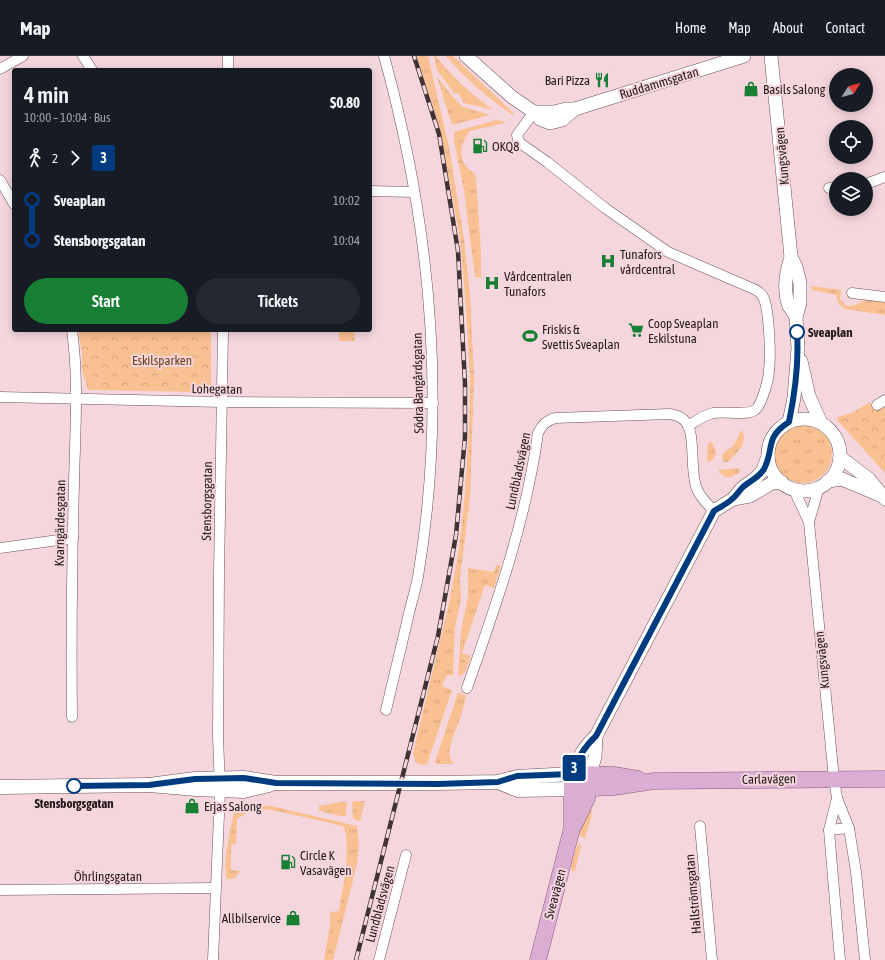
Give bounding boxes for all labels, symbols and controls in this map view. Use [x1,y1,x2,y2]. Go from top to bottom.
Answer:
text: Map [20,17,51,39]
text: Home [675,20,706,36]
text: Map [728,20,751,36]
text: About [773,20,804,36]
text: Contact [826,20,865,36]
street label: Ruddammsgatan [618,64,700,102]
north arrow [829,68,873,112]
map controls [829,68,873,216]
restaurant icon: Bari Pizza [593,71,611,89]
place label: Bari Pizza [545,73,590,88]
shop icon: Basils Salong [742,80,760,98]
text: 4 min [24,82,69,108]
place label: Basils Salong [763,82,826,97]
text: $0.80 [330,94,360,111]
text: 10:00 – 10:04 · Bus [24,110,111,125]
button: locate [829,120,873,164]
street label: Kungsvägen [772,127,792,185]
fuel station icon: OKQ8 [471,137,489,155]
place label: OKQ8 [492,139,519,154]
icon: walk [24,147,46,169]
icon: forward [64,147,86,169]
text: 3 [100,150,107,166]
text: 2 [52,151,58,166]
button: layers [829,172,873,216]
text: Sveaplan [54,192,105,209]
text: 10:02 [333,193,360,208]
text: Stensborgsgatan [54,232,145,249]
text: 10:04 [333,233,360,248]
place label: Tunafors vårdcentral [620,247,676,277]
hospital icon: Tunafors vårdcentral [599,252,617,270]
place label: Vårdcentralen Tunafors [504,269,572,299]
hospital icon: Vårdcentralen Tunafors [483,274,501,292]
button: Start [24,278,188,324]
button: Tickets [196,278,360,324]
place label: Coop Sveaplan Eskilstuna [648,316,718,346]
supermarket icon: Coop Sveaplan Eskilstuna [627,321,645,339]
place label: Friskis & Svettis Sveaplan [542,322,620,352]
marker: Sveaplan [789,324,805,340]
place label: Sveaplan [808,325,852,340]
sports icon: Friskis & Svettis Sveaplan [521,327,539,345]
street label: Södra Bangårdsgatan [410,332,426,434]
park label: Eskilsparken [132,353,192,368]
street label: Lohegatan [191,381,243,397]
street label: Lundbladsvägen [502,431,534,511]
street label: Stensborgsgatan [199,461,215,541]
street label: Kvarngärdesgatan [52,480,68,566]
street label: Kungsvägen [812,630,832,690]
line badge: 3 [561,755,587,781]
text: 3 [571,760,577,776]
street label: Carlavägen [742,771,796,787]
marker: Stensborgsgatan [66,778,82,794]
place label: Stensborgsgatan [34,796,114,811]
shop icon: Erjas Salong [183,797,201,815]
place label: Erjas Salong [204,799,262,814]
place label: Circle K Vasavägen [300,848,351,878]
fuel station icon: Circle K Vasavägen [279,853,297,871]
street label: Hallströmsgatan [682,853,704,935]
street label: Lundbladsvägen [363,864,397,944]
street label: Sveavägen [541,867,569,921]
street label: Öhrlingsgatan [74,869,142,884]
shop icon: Allbilservice [284,909,302,927]
place label: Allbilservice [222,911,281,926]

